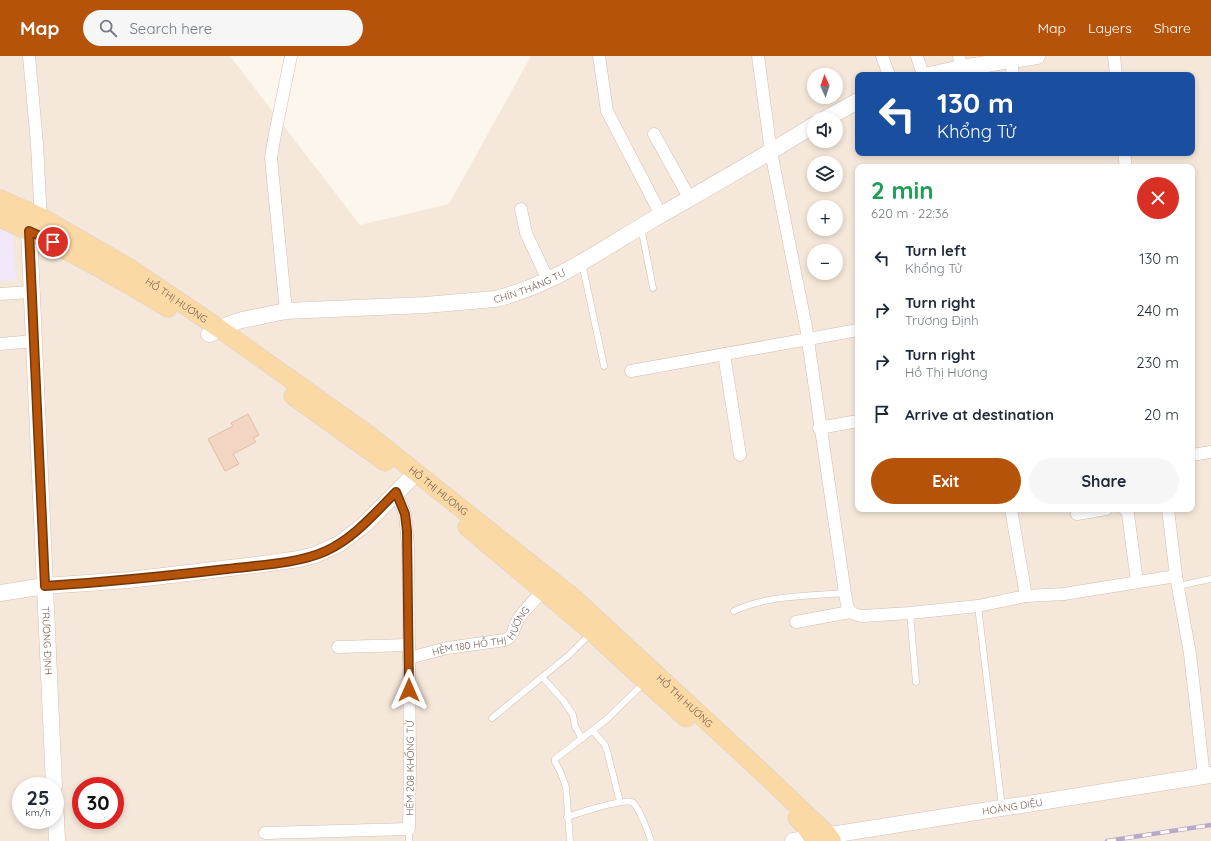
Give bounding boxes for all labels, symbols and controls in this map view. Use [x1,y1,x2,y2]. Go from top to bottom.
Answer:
search box [83,10,363,46]
text: Map [20,16,59,40]
icon: search [97,17,119,39]
text: Search here [129,19,212,38]
text: Map [1037,19,1066,37]
text: Layers [1088,19,1132,37]
text: Share [1154,19,1191,37]
north arrow [807,68,843,104]
map controls [807,68,843,280]
text: 130 m [937,85,1014,120]
icon: left [871,88,923,140]
button: sound [807,112,843,148]
text: Khổng Tử [937,120,1016,143]
button: layers [807,156,843,192]
text: 2 min [871,175,933,205]
button: close [1137,177,1179,219]
button: + [807,200,843,236]
text: 620 m · 22:36 [871,205,949,221]
pin [36,225,70,259]
icon: arrive [42,231,64,253]
text: Turn left [905,241,967,260]
button: − [807,244,843,280]
icon: left [871,247,893,269]
text: 130 m [1139,249,1179,268]
text: Khổng Tử [905,260,962,276]
street label: CHÍN THÁNG TƯ [492,266,568,306]
street label: HỒ THỊ HƯƠNG [143,274,210,326]
text: Turn right [905,293,976,312]
icon: right [871,299,893,321]
text: 240 m [1136,301,1179,320]
text: Trương Định [905,312,979,328]
text: Turn right [905,345,976,364]
icon: right [871,351,893,373]
text: 230 m [1136,353,1179,372]
text: Hồ Thị Hương [905,364,988,380]
icon: arrive [871,403,893,425]
text: Arrive at destination [905,405,1054,424]
text: 20 m [1144,405,1179,424]
button: Exit [871,458,1021,504]
button: Share [1029,458,1179,504]
street label: HỒ THỊ HƯƠNG [406,463,471,518]
street label: HẺM 180 HỒ THỊ HƯƠNG [431,603,532,658]
street label: TRƯƠNG ĐỊNH [39,606,55,675]
position arrow [388,669,430,711]
street label: HỒ THỊ HƯƠNG [654,671,716,730]
street label: HẺM 208 KHỔNG TỬ [403,719,417,816]
speed limit sign: 30 [72,777,124,829]
text: 25 [27,785,49,810]
street label: HOÀNG DIỆU [981,795,1043,818]
text: km/h [25,806,51,819]

